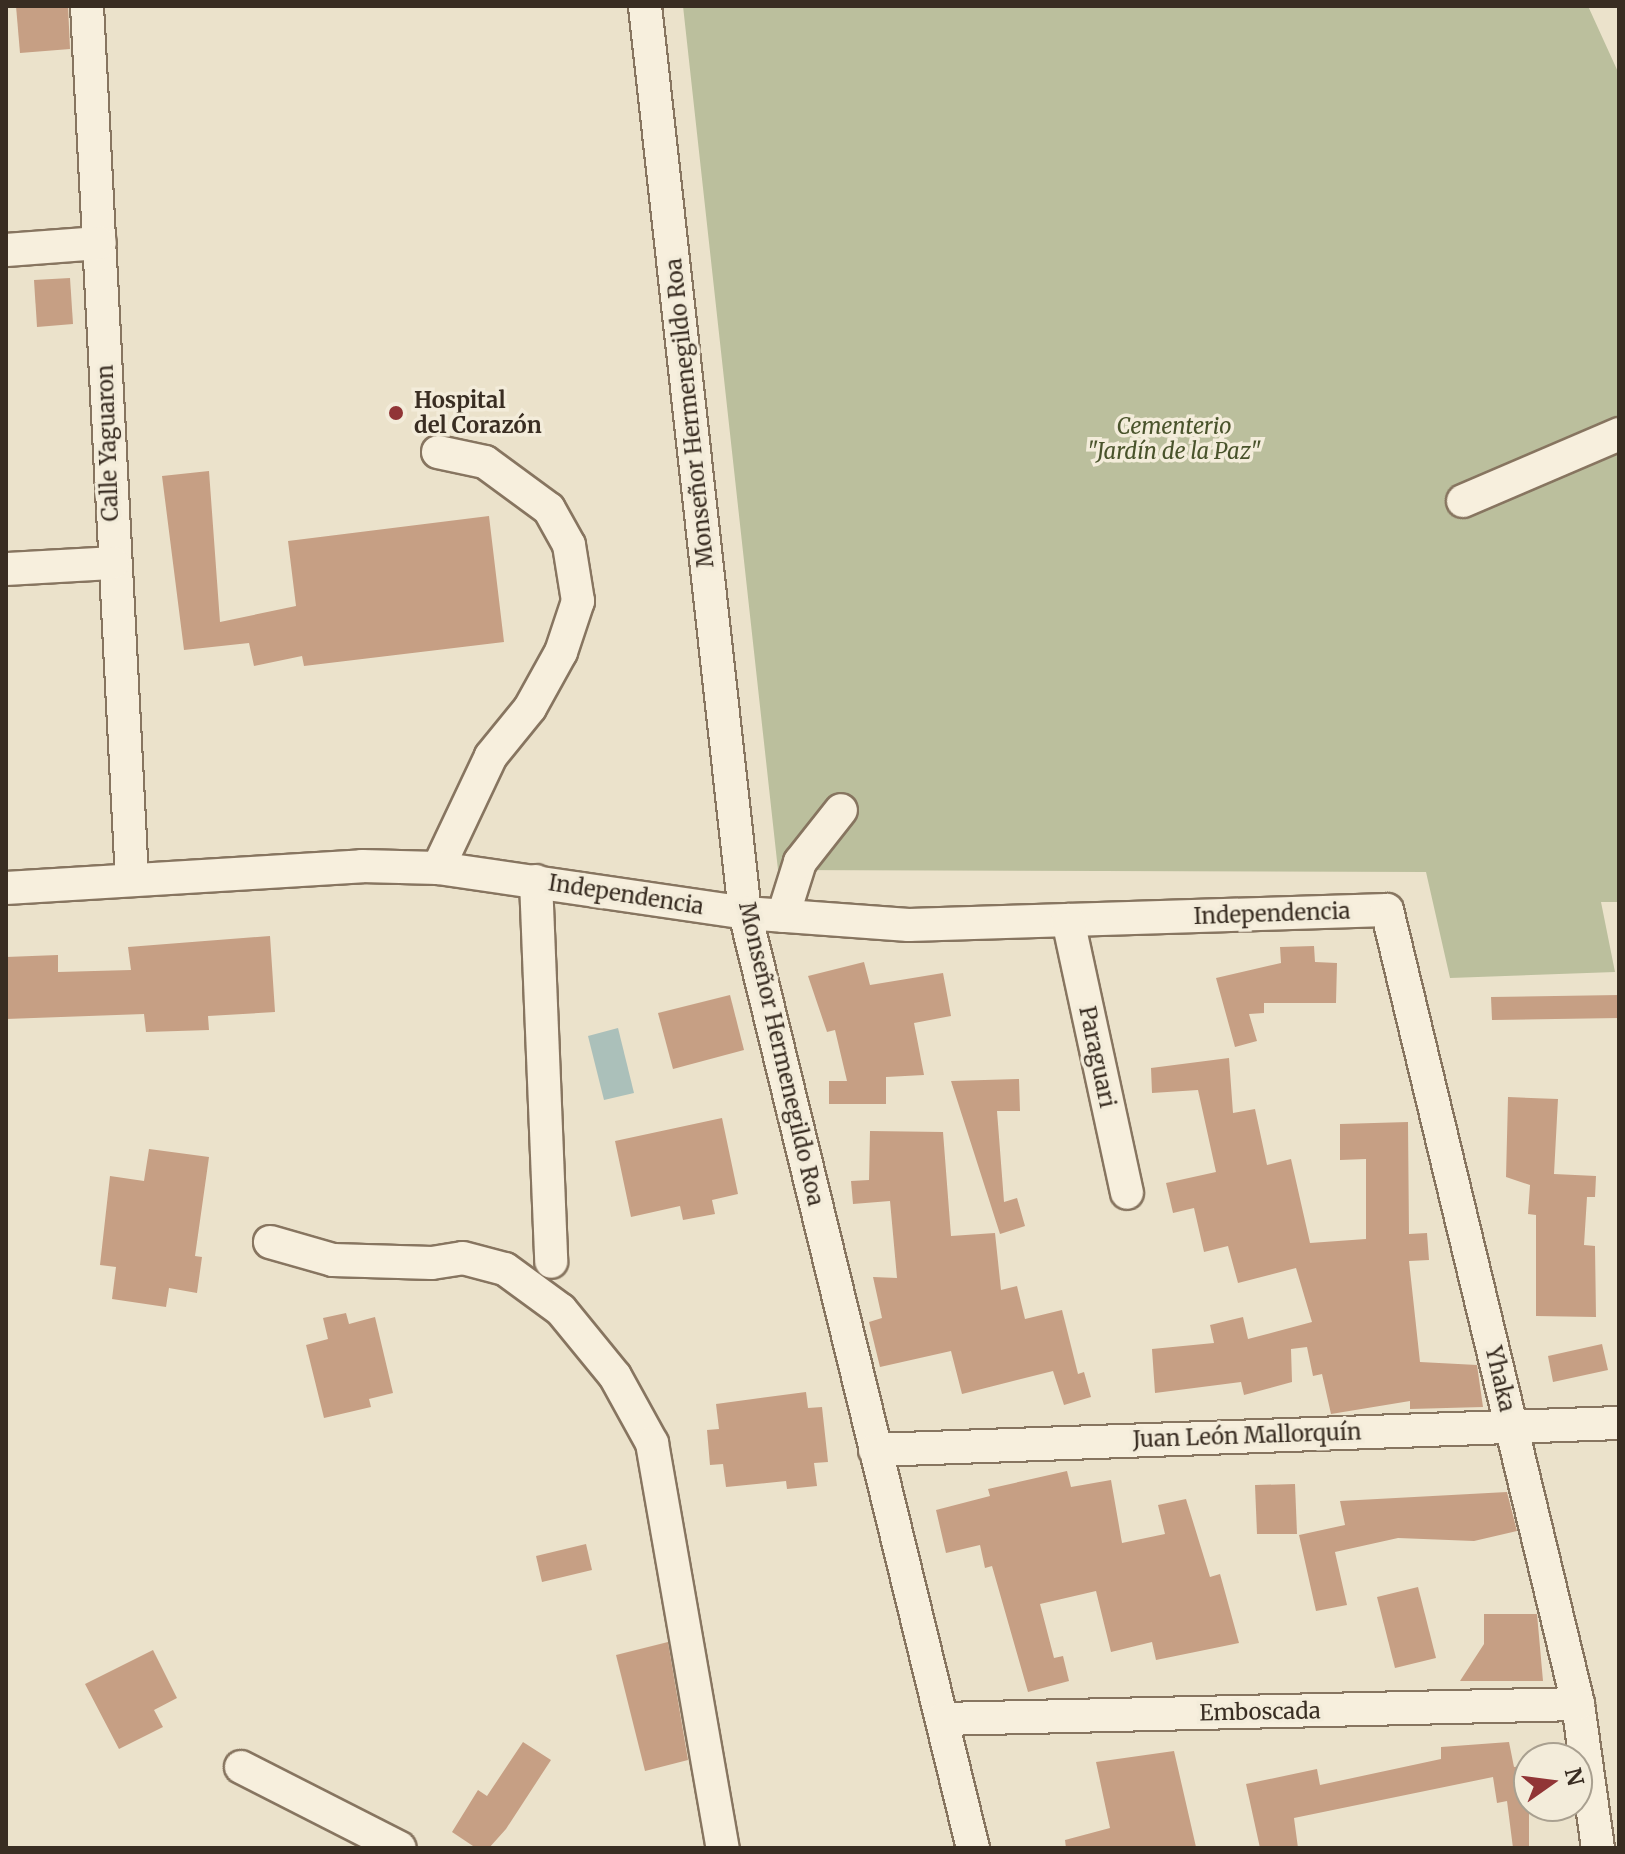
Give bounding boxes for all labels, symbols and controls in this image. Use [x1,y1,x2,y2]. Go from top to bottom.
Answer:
street label: Monseñor Hermenegildo Roa [661,257,719,569]
street label: Calle Yaguaron [92,364,124,522]
place label: Hospital del Corazón [414,387,542,438]
marker: Hospital del Corazón [385,402,407,424]
park label: Cementerio "Jardín de la Paz" [1087,413,1261,464]
street label: Independencia [546,870,706,920]
street label: Independencia [1193,898,1351,930]
street label: Monseñor Hermenegildo Roa [733,900,829,1208]
street label: Paraguari [1073,1004,1121,1110]
street label: Yhaka [1480,1344,1520,1414]
street label: Juan León Mallorquín [1132,1419,1362,1453]
street label: Emboscada [1199,1698,1321,1726]
north arrow [1513,1742,1593,1822]
text: N [1559,1765,1590,1788]

